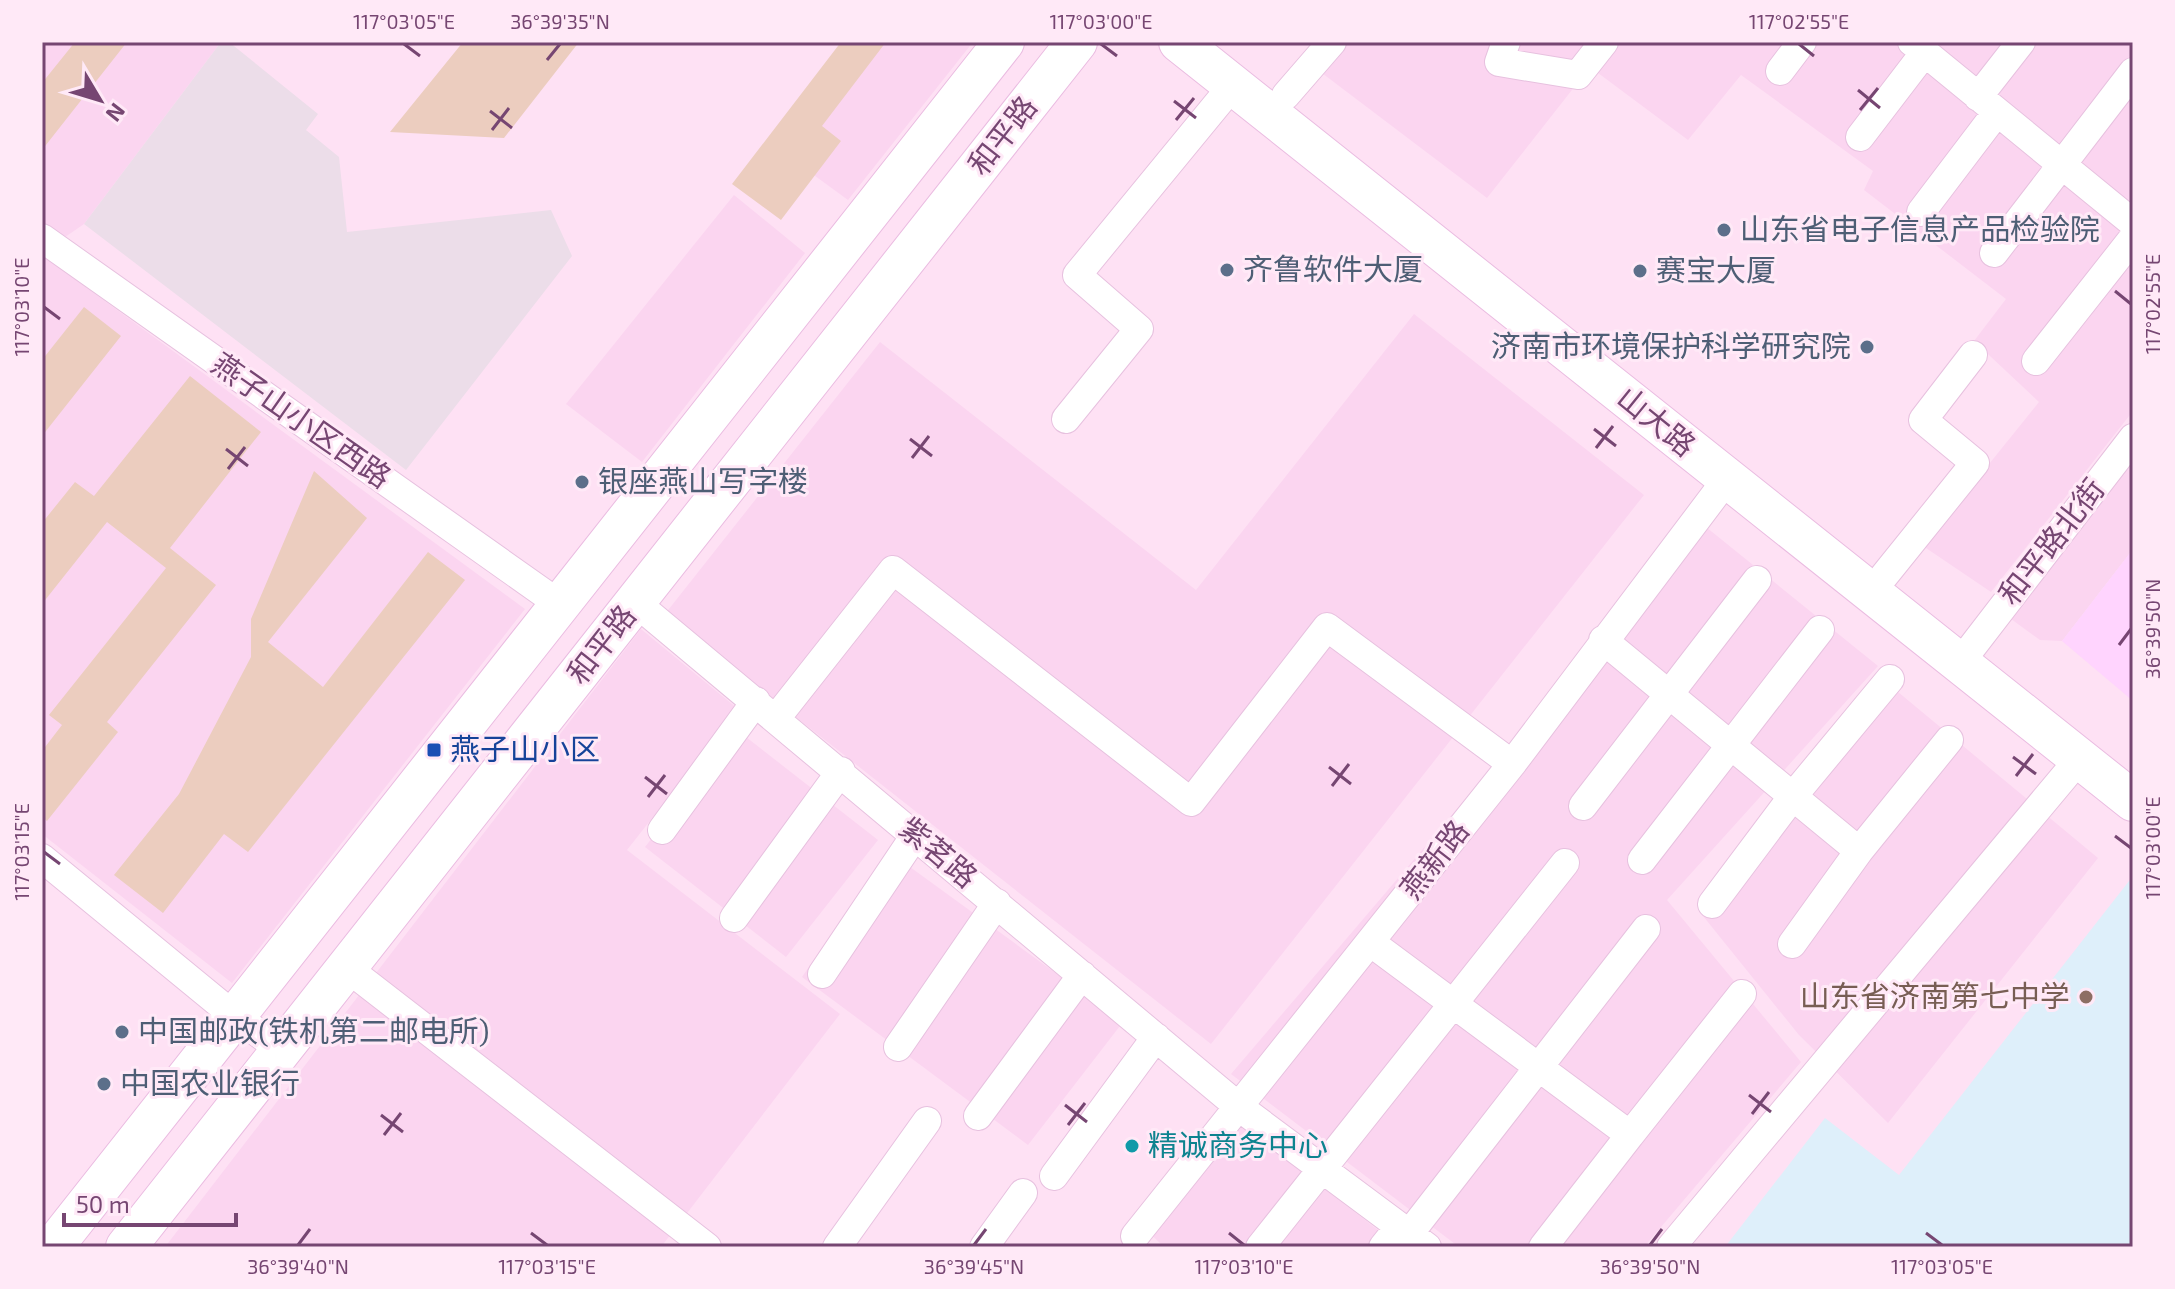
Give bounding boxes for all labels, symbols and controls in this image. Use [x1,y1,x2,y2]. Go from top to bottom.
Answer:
text: 117°03'05"E [353,9,455,33]
text: 36°39'35"N [510,9,610,33]
text: 117°03'00"E [1049,9,1153,33]
text: 117°02'55"E [1749,9,1849,33]
north arrow [60,60,140,140]
street label: 和平路 [960,88,1043,181]
text: N [101,99,132,127]
place label: 山东省电子信息产品检验院 [1740,210,2100,246]
marker: 山东省电子信息产品检验院 [1715,221,1733,239]
place label: 齐鲁软件大厦 [1243,250,1423,286]
place label: 赛宝大厦 [1656,251,1776,287]
text: 117°02'55"E [2140,254,2164,354]
text: 117°03'10"E [9,257,33,357]
marker: 齐鲁软件大厦 [1218,261,1236,279]
marker: 赛宝大厦 [1631,262,1649,280]
place label: 济南市环境保护科学研究院 [1491,327,1851,363]
marker: 济南市环境保护科学研究院 [1858,338,1876,356]
street label: 燕子山小区西路 [206,344,398,494]
street label: 山大路 [1611,378,1704,463]
place label: 银座燕山写字楼 [598,462,808,498]
street label: 和平路北街 [1990,471,2111,611]
marker: 银座燕山写字楼 [573,473,591,491]
text: 36°39'50"N [2140,579,2164,679]
street label: 和平路 [559,597,642,690]
place label: 燕子山小区 [450,730,600,766]
marker: 燕子山小区 [425,741,443,759]
text: 117°03'00"E [2140,796,2164,900]
text: 117°03'15"E [9,803,33,901]
street label: 紫茗路 [893,809,985,894]
street label: 燕新路 [1392,812,1475,905]
place label: 山东省济南第七中学 [1800,977,2070,1013]
marker: 山东省济南第七中学 [2077,988,2095,1006]
place label: 中国邮政(铁机第二邮电所) [138,1012,490,1048]
marker: 中国邮政(铁机第二邮电所) [113,1023,131,1041]
place label: 中国农业银行 [120,1064,300,1100]
marker: 中国农业银行 [95,1075,113,1093]
place label: 精诚商务中心 [1148,1126,1328,1162]
marker: 精诚商务中心 [1123,1137,1141,1155]
scale bar [64,1177,236,1227]
text: 50 m [76,1189,130,1218]
text: 36°39'40"N [247,1254,349,1278]
text: 117°03'15"E [498,1254,596,1278]
text: 36°39'45"N [924,1254,1024,1278]
text: 117°03'10"E [1194,1254,1294,1278]
text: 36°39'50"N [1600,1254,1700,1278]
text: 117°03'05"E [1891,1254,1993,1278]

